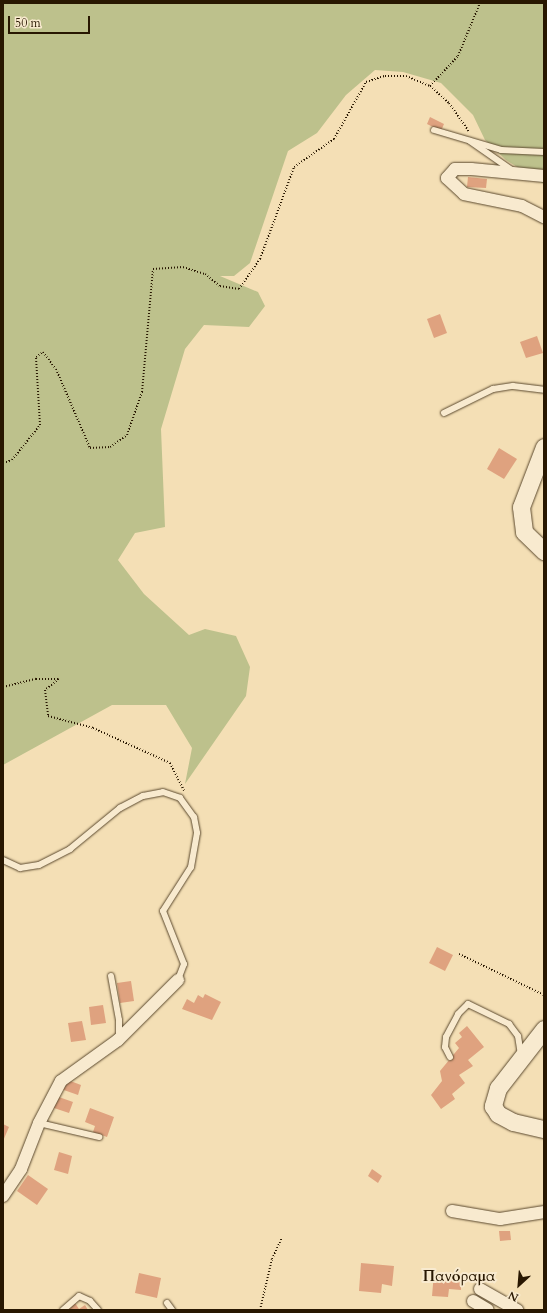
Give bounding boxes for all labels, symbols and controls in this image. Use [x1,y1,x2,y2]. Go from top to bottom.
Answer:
scale bar [10,8,92,34]
text: 50 m [15,15,41,31]
north arrow [499,1265,539,1305]
district label: Πανόραμα [423,1268,495,1286]
text: N [506,1287,521,1305]

